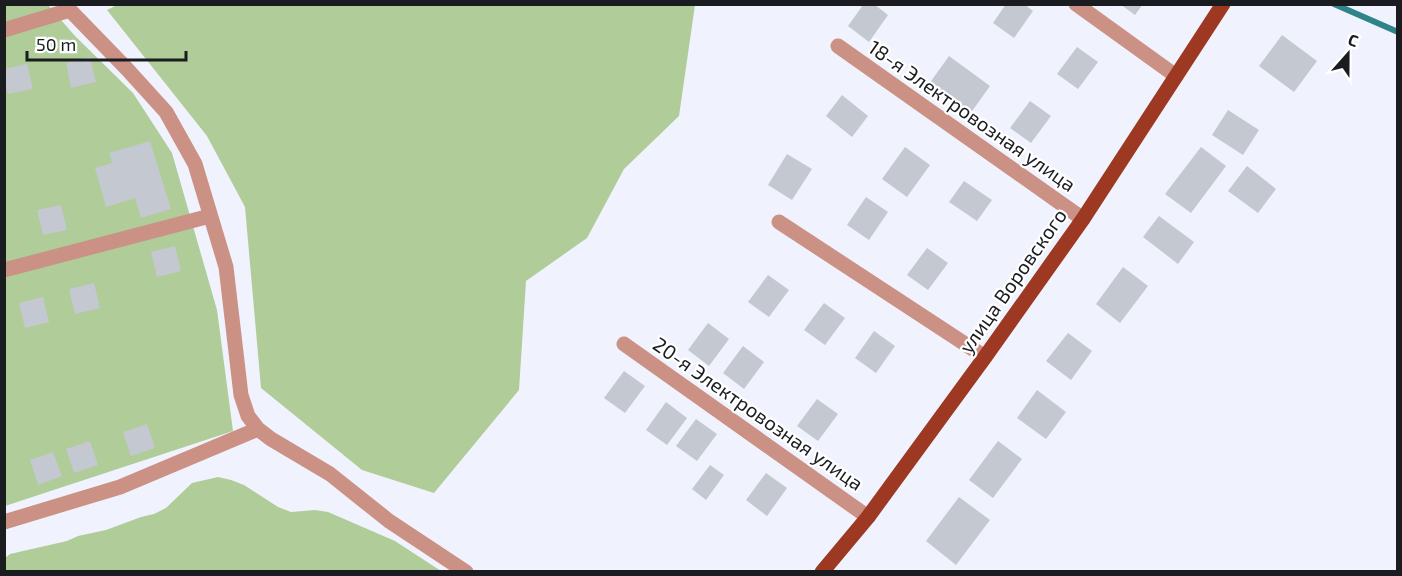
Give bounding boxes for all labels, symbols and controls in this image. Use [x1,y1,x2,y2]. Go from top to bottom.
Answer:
scale bar [27,24,186,62]
north arrow [1318,24,1378,84]
text: С [1346,29,1361,50]
text: 50 m [36,33,76,55]
street label: 18-я Электровозная улица [864,34,1081,197]
street label: улица Воровского [953,204,1072,358]
street label: 20-я Электровозная улица [648,331,868,496]

